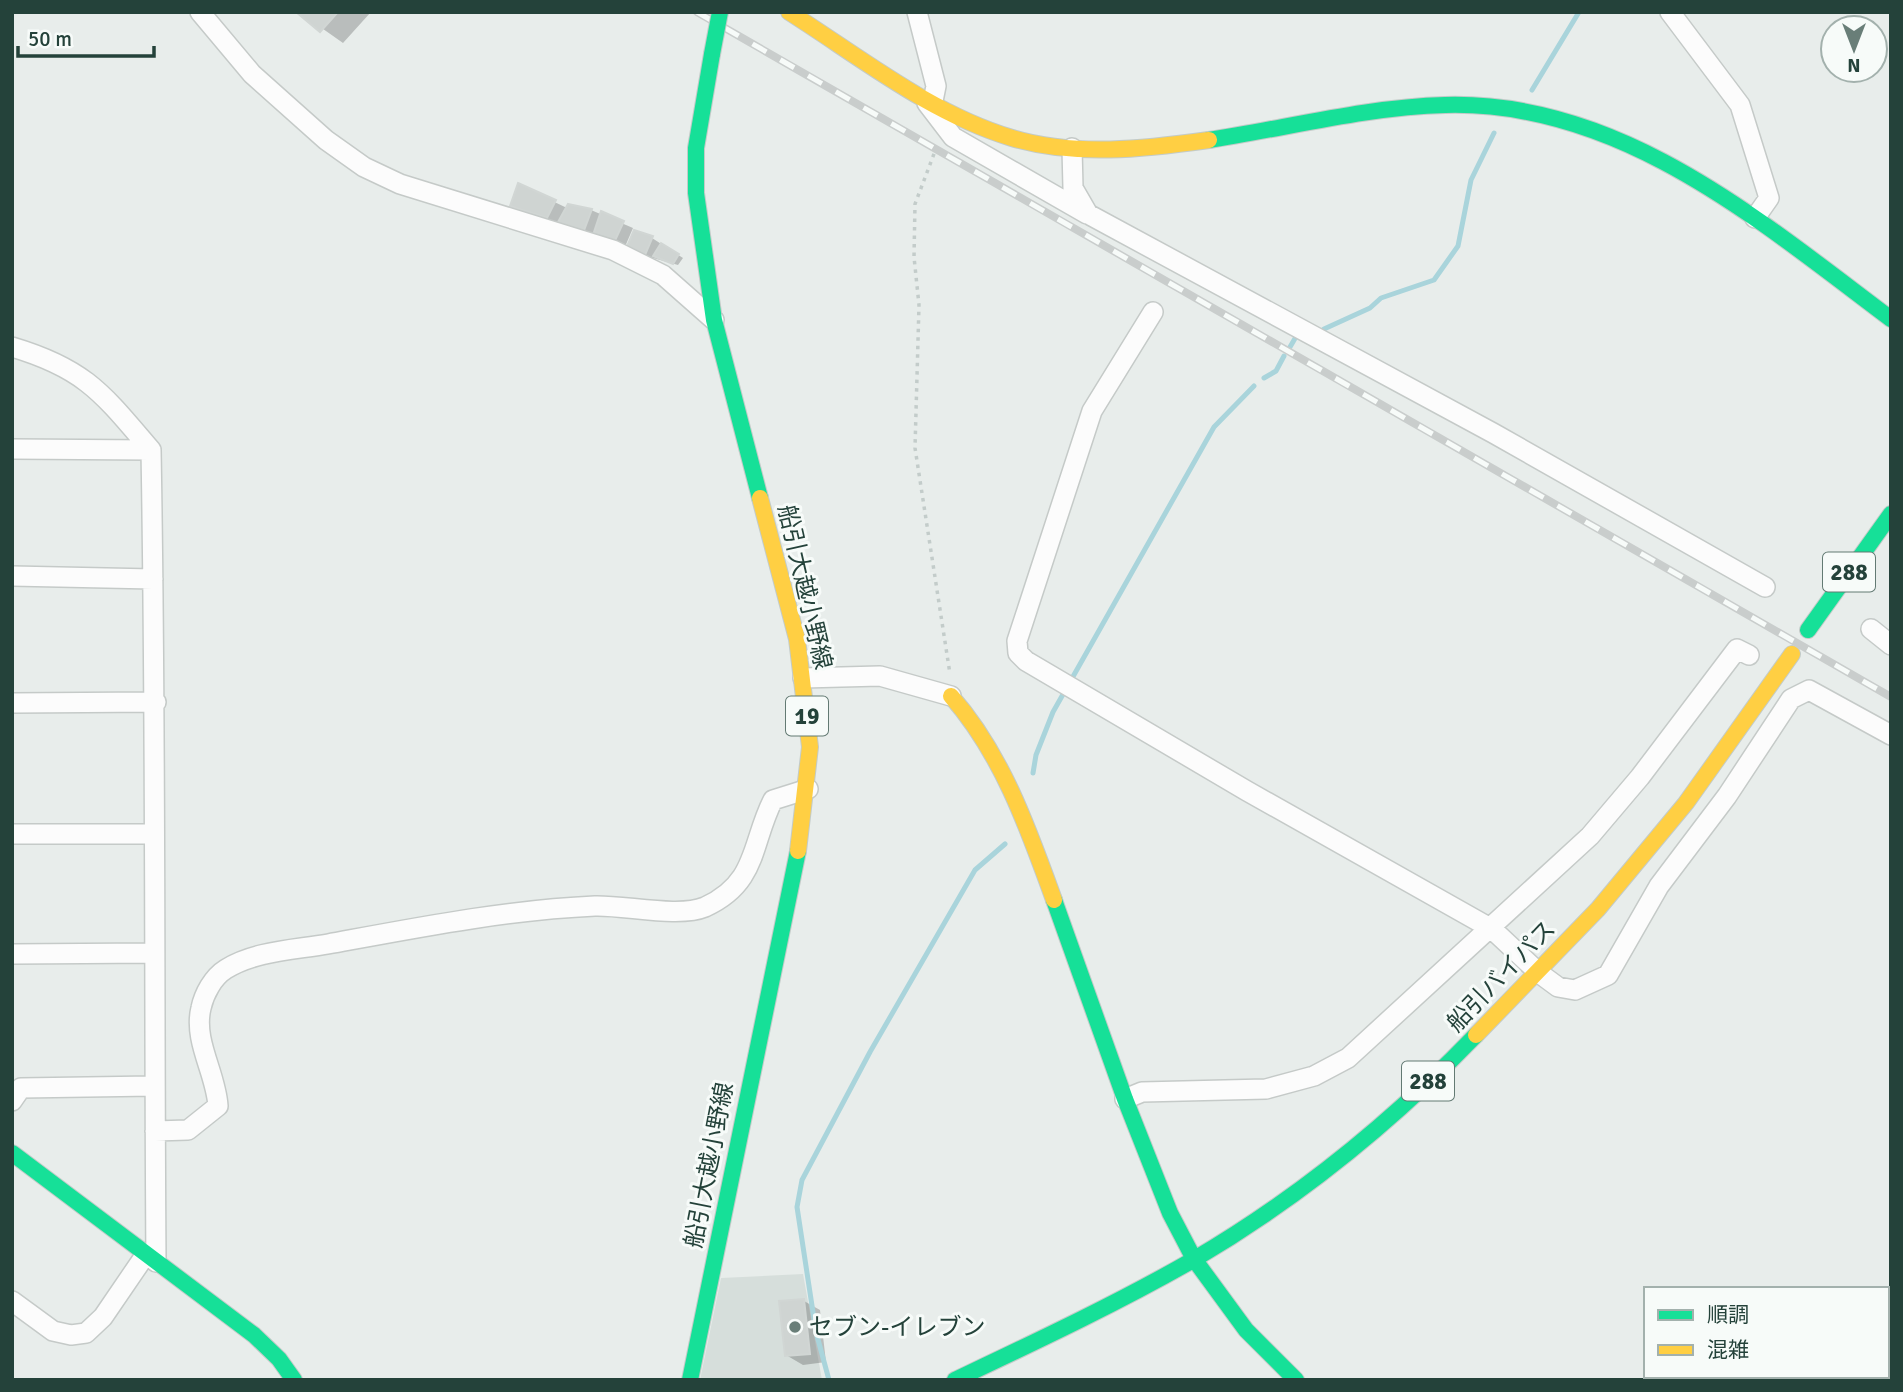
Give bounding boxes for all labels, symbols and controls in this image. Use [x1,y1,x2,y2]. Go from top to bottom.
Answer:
scale bar [18,14,154,58]
north arrow [1819,14,1889,84]
text: 50 m [28,26,72,52]
text: N [1847,53,1861,77]
street label: 船引大越小野線 [771,502,839,672]
road number: 288 [1823,552,1875,592]
road number: 19 [786,696,828,736]
street label: 船引バイパス [1440,914,1562,1038]
road number: 288 [1402,1062,1454,1100]
street label: 船引大越小野線 [678,1080,740,1250]
legend [1644,1287,1889,1378]
text: 順調 [1707,1302,1749,1328]
place label: セブン-イレブン [809,1312,985,1342]
marker: セブン-イレブン [787,1319,803,1335]
text: 混雑 [1707,1337,1749,1363]

